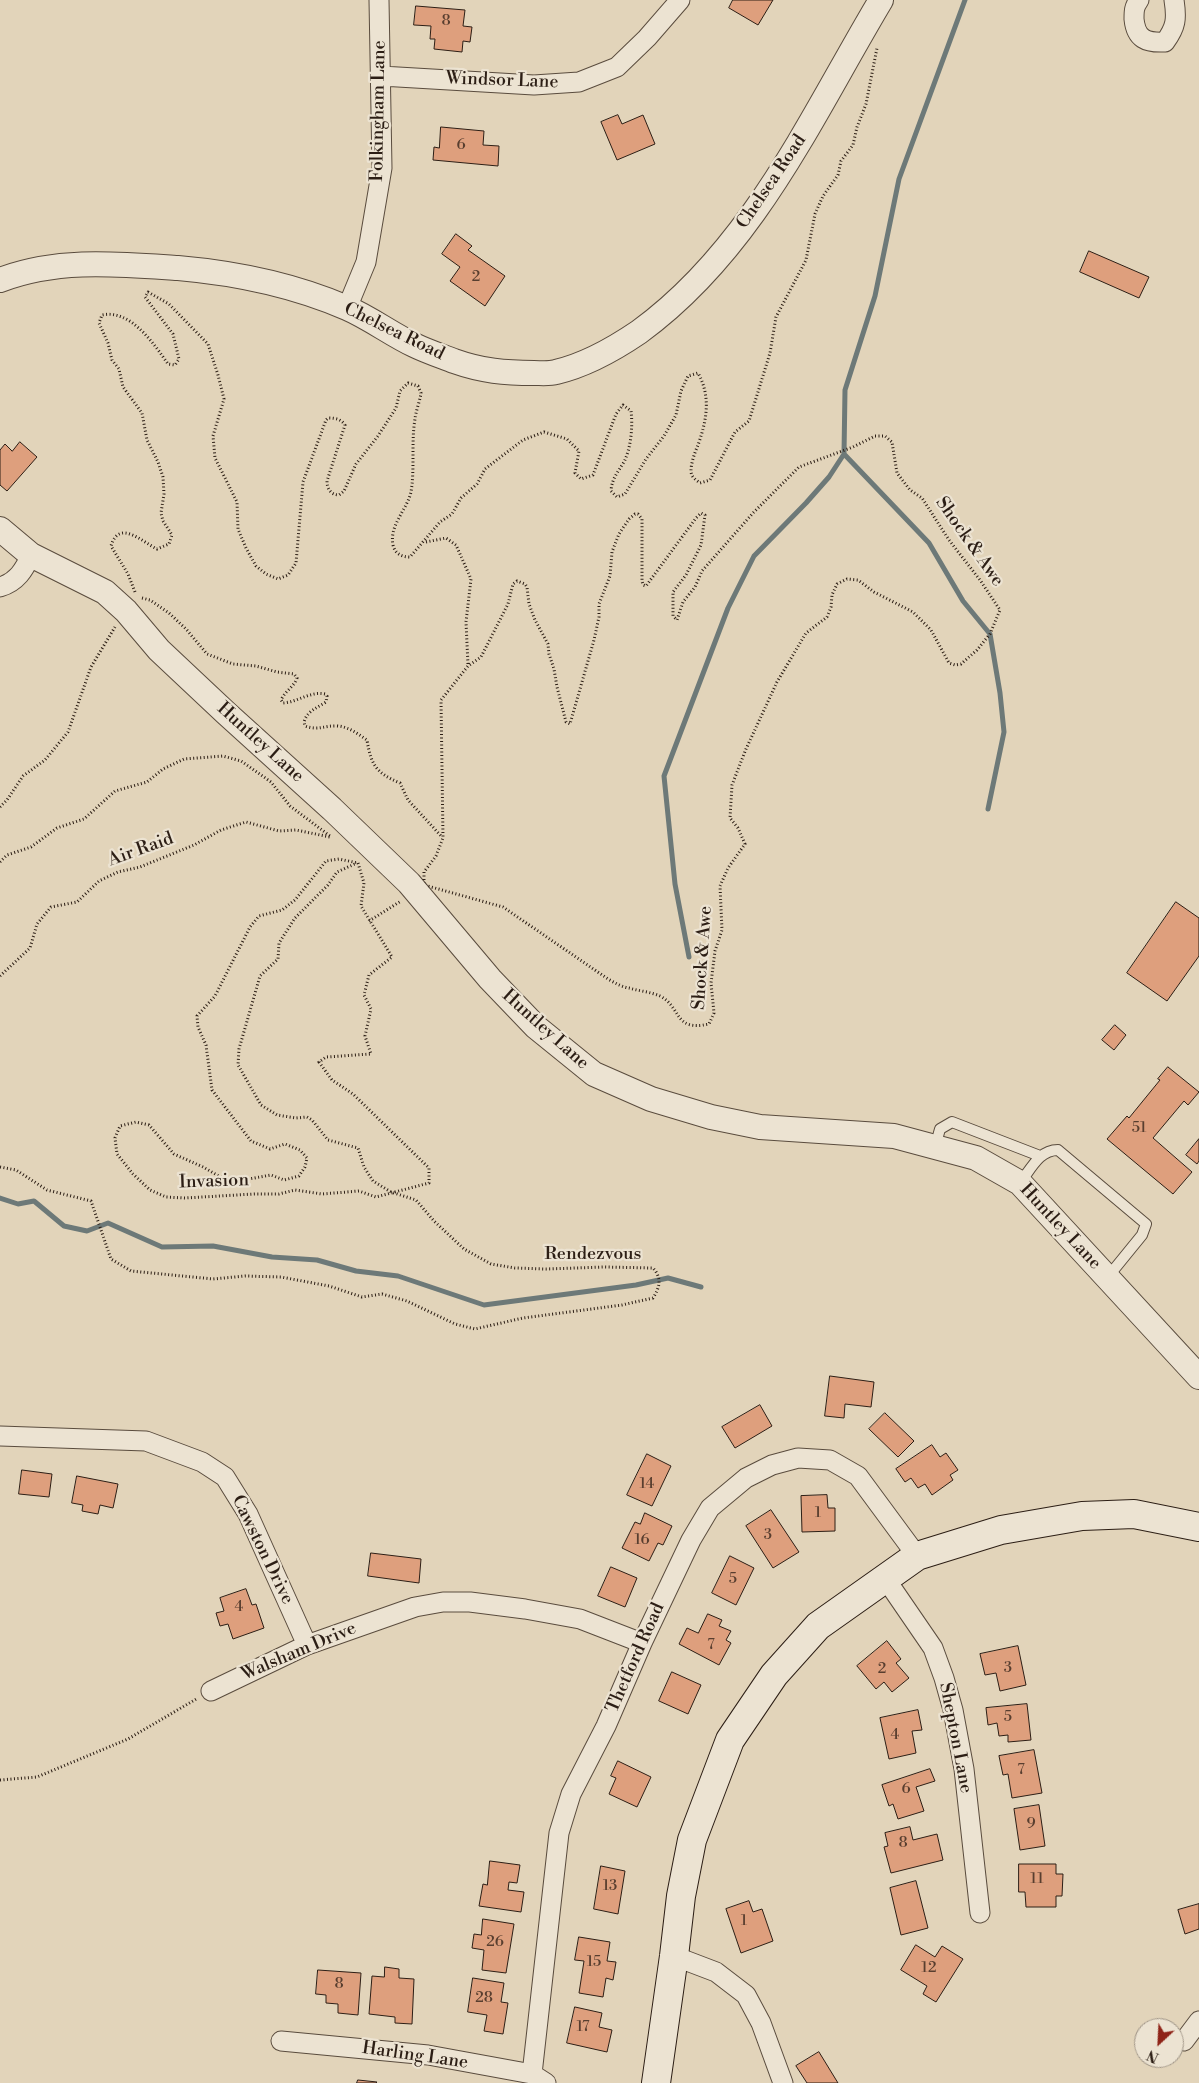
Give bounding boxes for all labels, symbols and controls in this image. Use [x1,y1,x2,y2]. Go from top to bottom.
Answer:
house number: 8 [441,12,451,30]
street label: Folkingham Lane [367,40,391,182]
street label: Windsor Lane [445,68,559,94]
street label: Chelsea Road [733,131,811,233]
house number: 6 [456,136,466,154]
house number: 2 [472,268,480,286]
street label: Chelsea Road [340,298,448,366]
street label: Shock & Awe [930,493,1008,591]
street label: Huntley Lane [212,698,308,788]
street label: Air Raid [105,828,177,872]
street label: Shock & Awe [689,905,717,1011]
street label: Huntley Lane [497,985,593,1075]
house number: 51 [1132,1119,1146,1137]
street label: Invasion [179,1170,249,1194]
street label: Huntley Lane [1015,1180,1105,1274]
street label: Rendezvous [545,1244,641,1266]
house number: 14 [640,1475,654,1493]
street label: Cawston Drive [226,1492,298,1608]
house number: 1 [815,1504,821,1522]
house number: 3 [764,1526,772,1544]
house number: 16 [634,1531,650,1549]
house number: 5 [729,1570,737,1588]
house number: 4 [235,1598,243,1616]
street label: Thetford Road [602,1600,670,1716]
street label: Walsham Drive [238,1618,360,1686]
house number: 7 [707,1636,715,1654]
house number: 3 [1004,1659,1012,1677]
house number: 2 [878,1660,886,1678]
street label: Shepton Lane [934,1681,976,1795]
house number: 5 [1004,1708,1012,1726]
house number: 4 [891,1726,899,1744]
house number: 7 [1017,1761,1025,1779]
house number: 6 [901,1780,911,1798]
house number: 9 [1026,1815,1036,1833]
house number: 8 [898,1834,908,1852]
house number: 11 [1030,1870,1044,1888]
house number: 13 [603,1877,617,1895]
house number: 1 [741,1912,747,1930]
house number: 26 [486,1933,504,1951]
house number: 15 [587,1953,601,1971]
house number: 12 [921,1959,937,1977]
house number: 8 [334,1975,344,1993]
house number: 28 [475,1989,493,2007]
house number: 17 [576,2018,590,2036]
north arrow [1134,2018,1184,2068]
street label: Harling Lane [361,2038,469,2074]
text: N [1144,2045,1162,2066]

